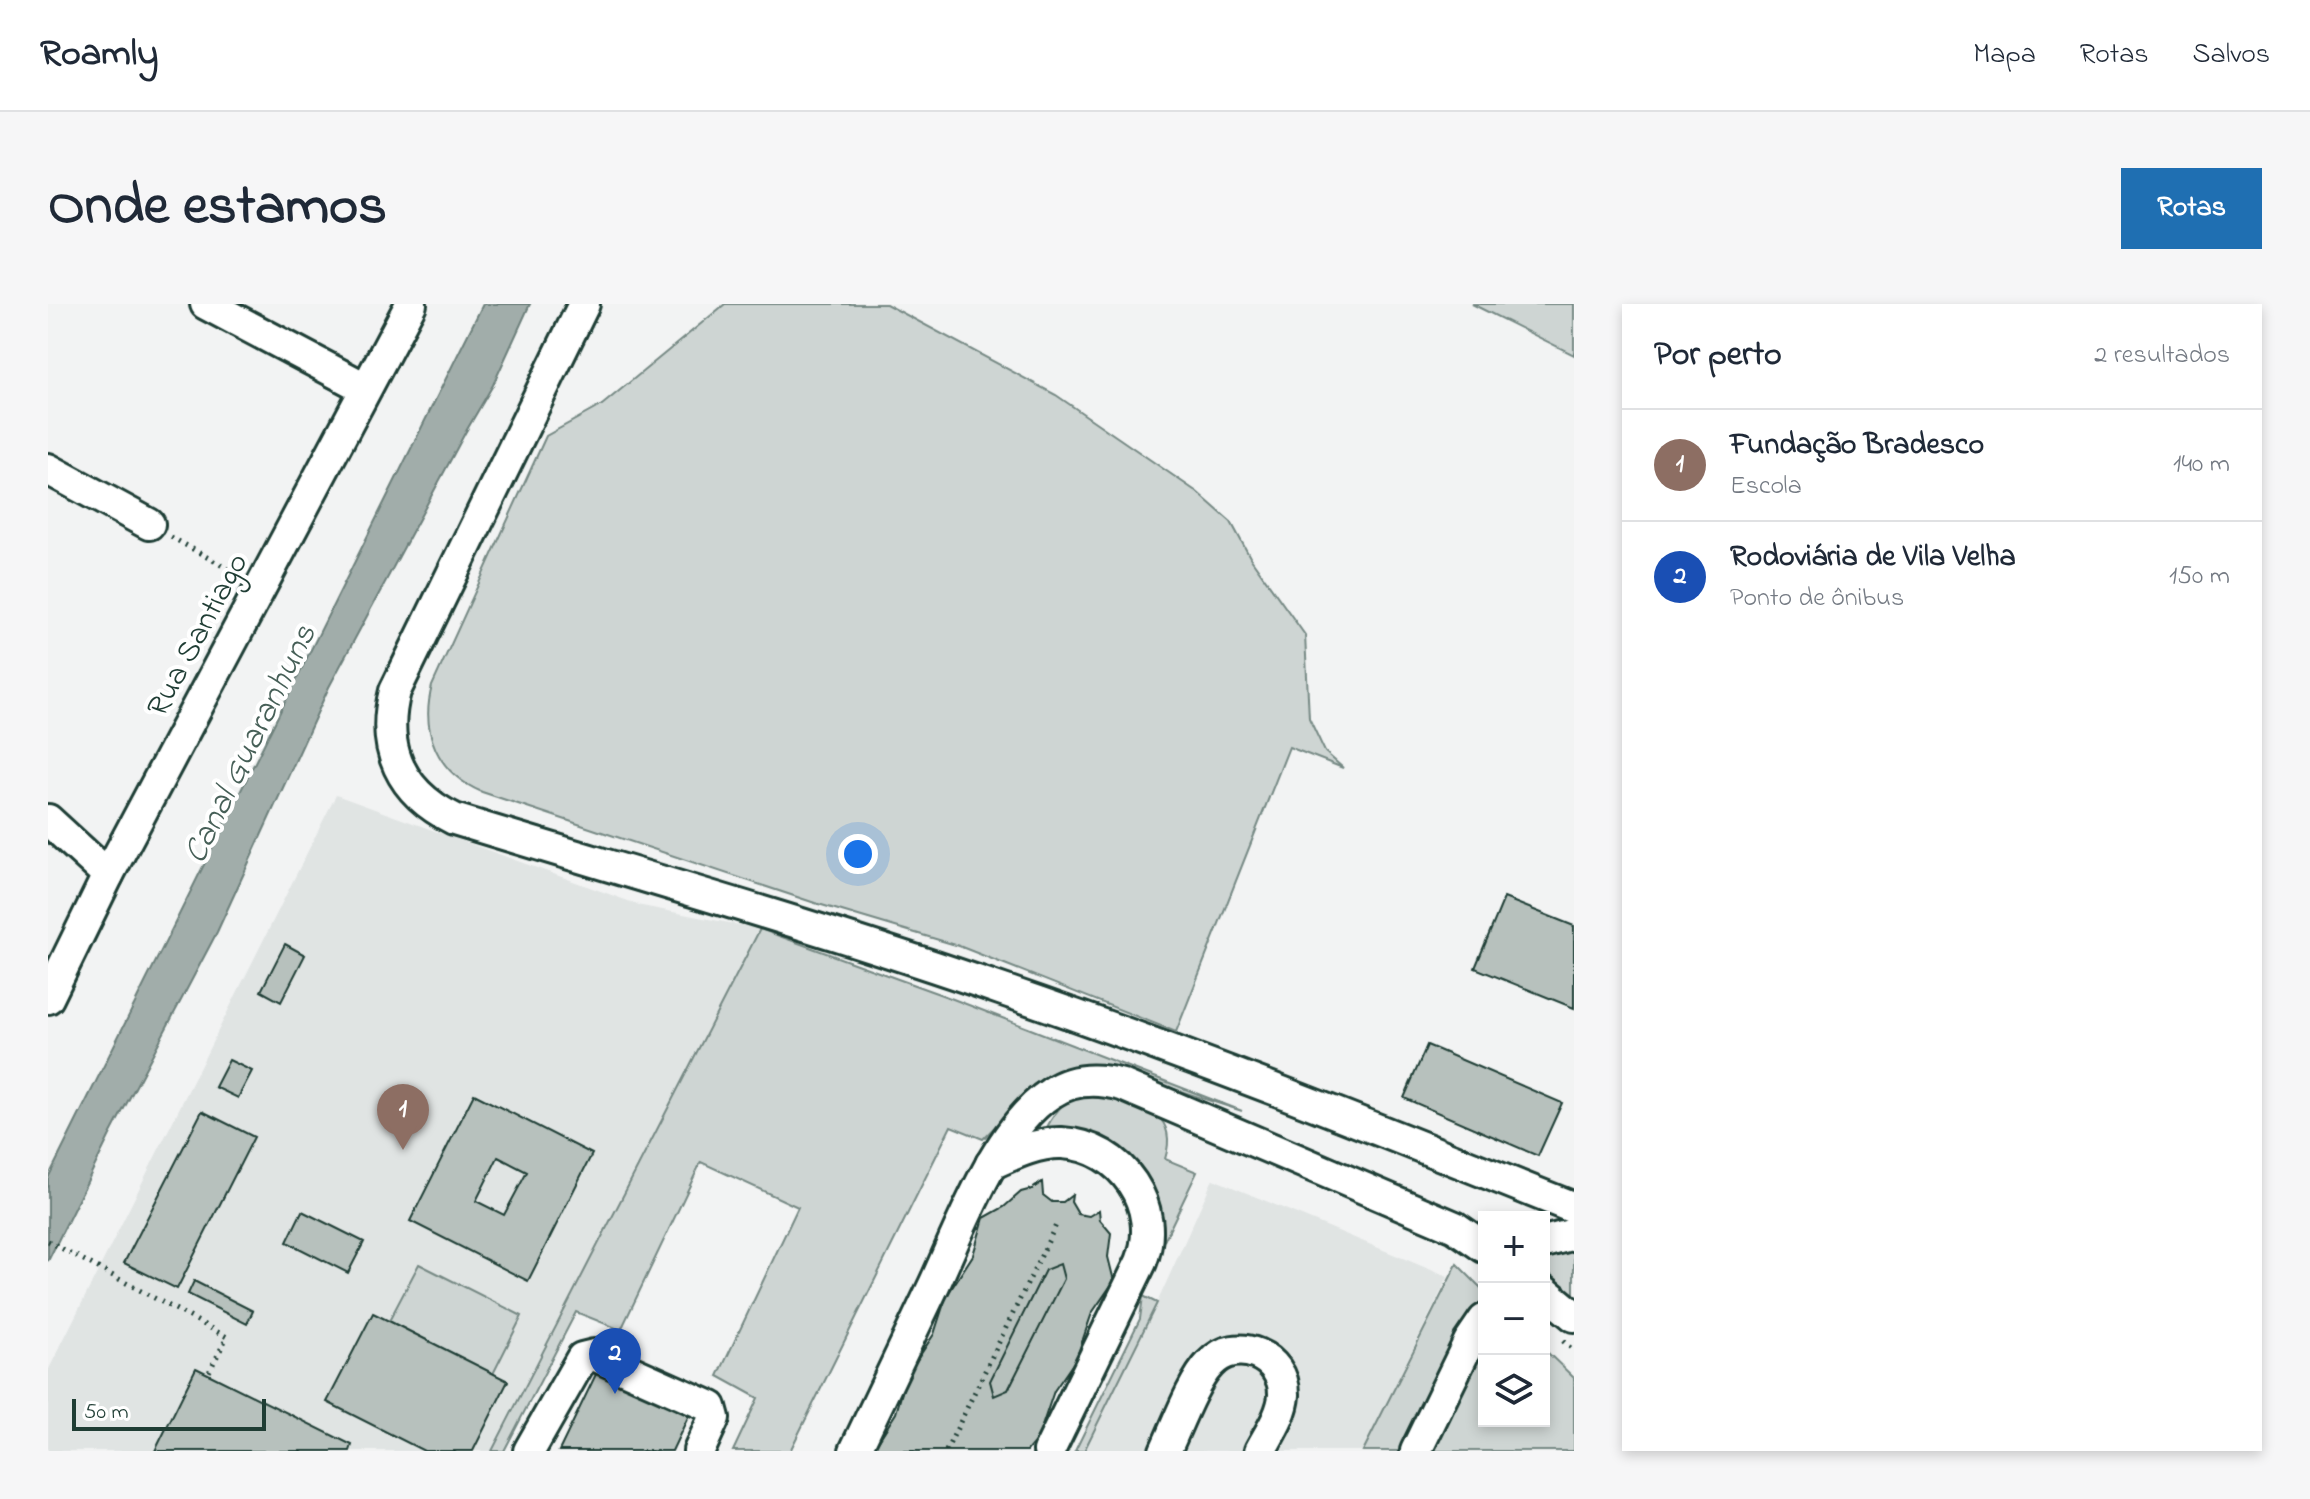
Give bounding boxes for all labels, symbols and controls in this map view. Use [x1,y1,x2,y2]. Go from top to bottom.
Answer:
text: Roamly [40,27,158,83]
text: Mapa [1973,35,2036,76]
text: Rotas [2080,35,2149,76]
text: Salvos [2193,35,2270,76]
text: Onde estamos [48,168,387,249]
button: Rotas [2121,168,2262,249]
text: Por perto [1654,331,1782,381]
text: 2 resultados [2094,337,2230,375]
text: Fundação Bradesco [1730,424,1984,468]
text: 1 [1676,446,1684,484]
text: 140 m [2173,446,2230,484]
text: Escola [1730,468,1802,506]
text: Rodoviária de Vila Velha [1730,536,2016,580]
street label: Rua Santiago [136,545,262,726]
text: 2 [1674,558,1686,596]
text: 150 m [2169,558,2230,596]
text: Ponto de ônibus [1730,580,1904,618]
water label: Canal Guaranhuns [172,616,331,873]
your location [838,834,878,874]
pin: 1 [377,1084,429,1150]
map controls [1478,1211,1550,1427]
button: + [1478,1211,1550,1283]
button: − [1478,1283,1550,1355]
pin: 2 [589,1328,641,1394]
button: layers [1478,1355,1550,1427]
scale bar [72,1395,266,1431]
text: 50 m [84,1397,129,1429]

